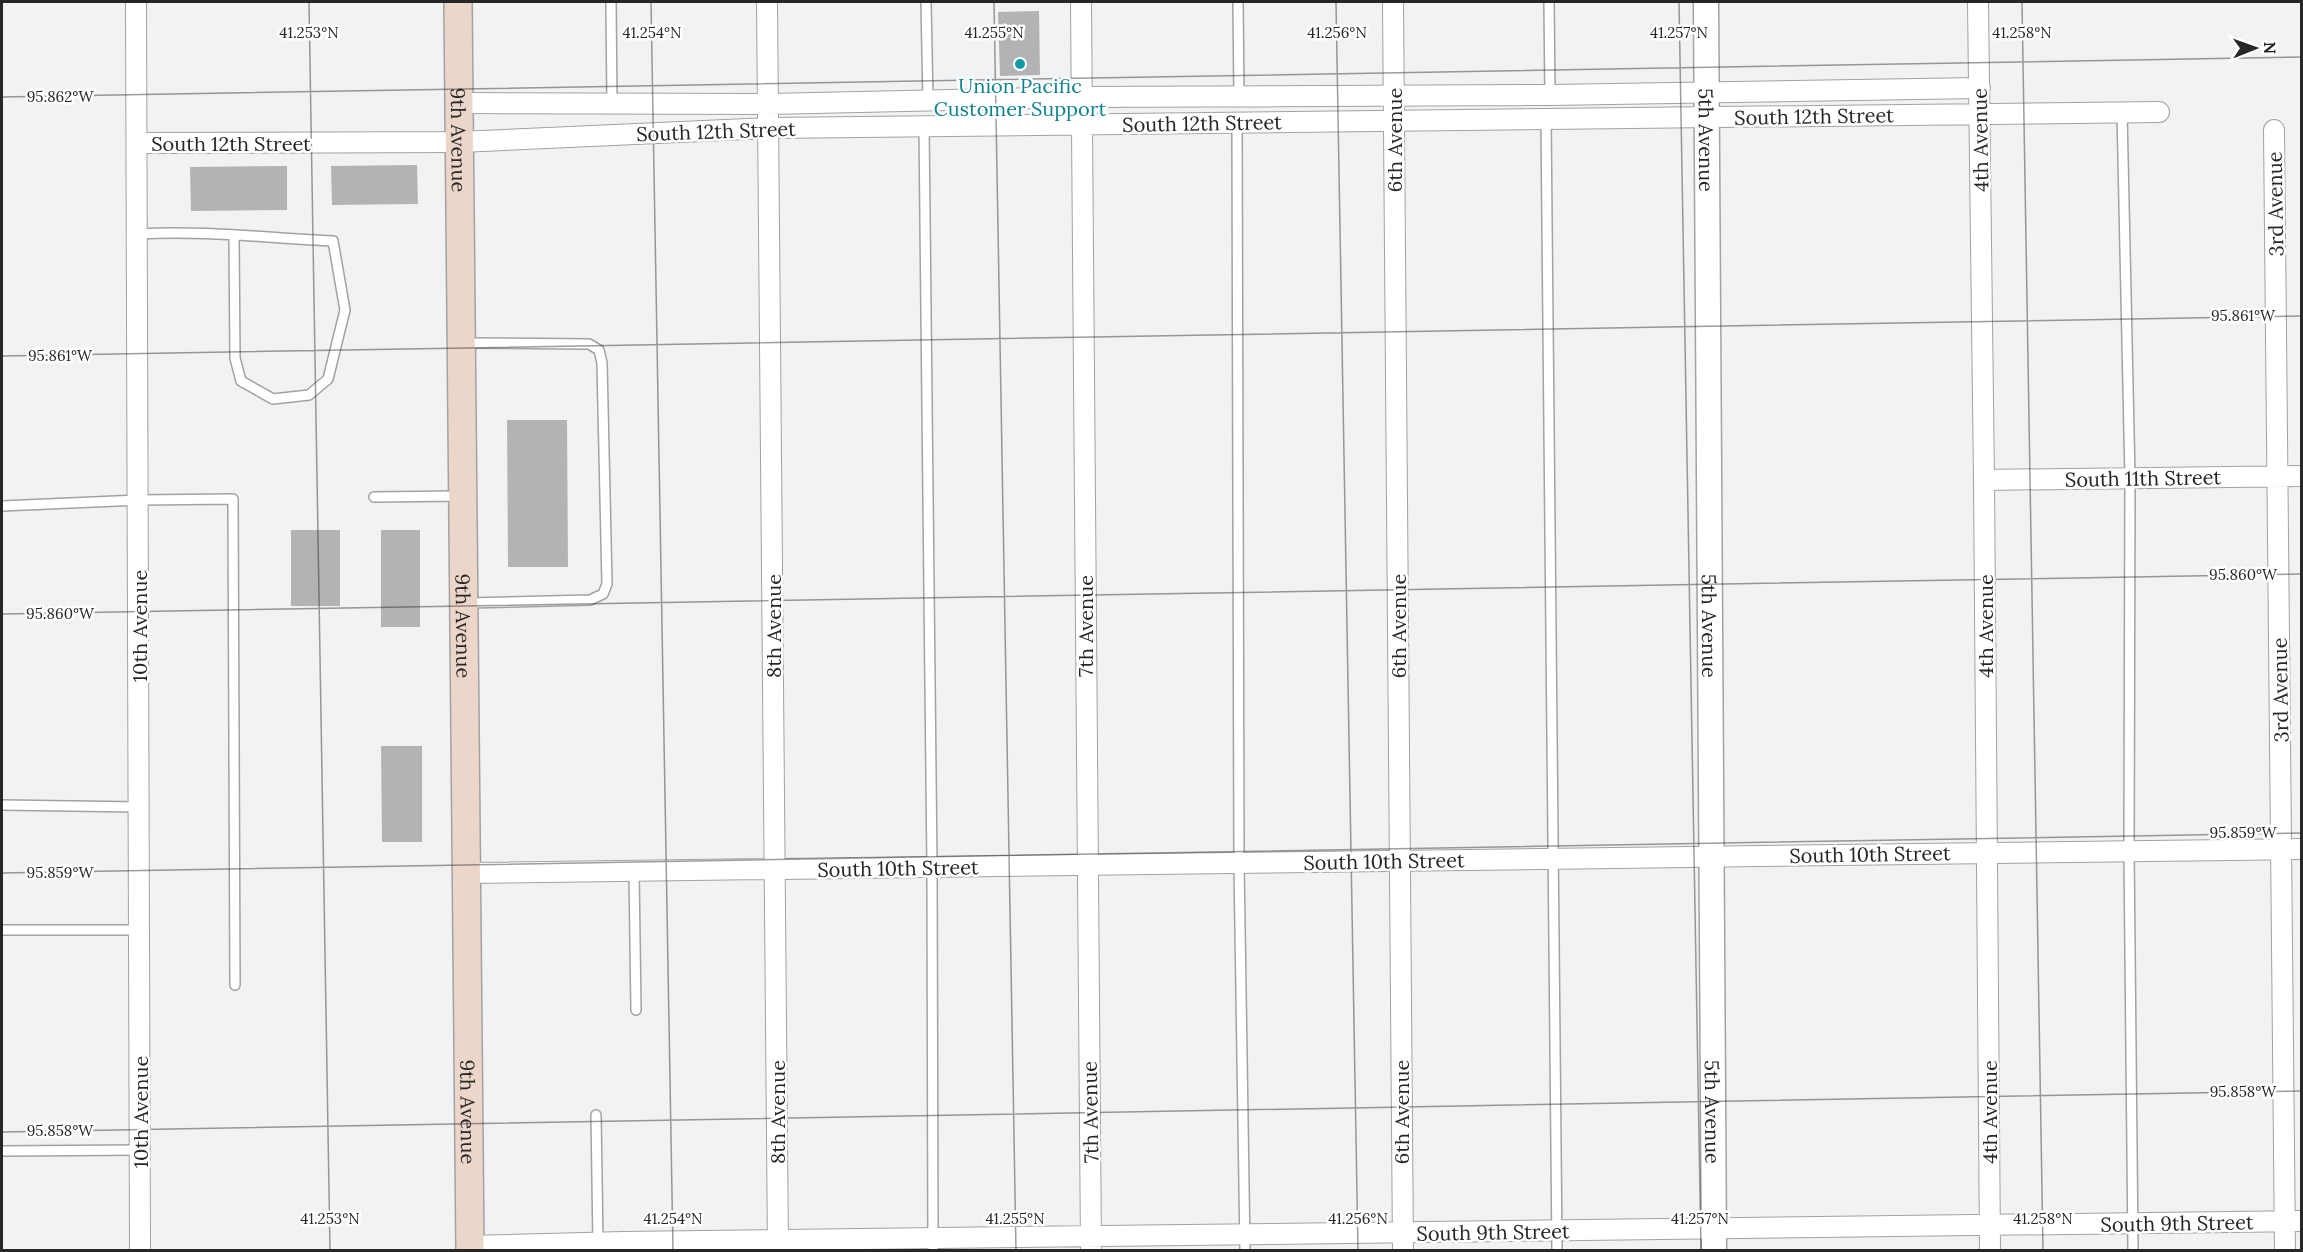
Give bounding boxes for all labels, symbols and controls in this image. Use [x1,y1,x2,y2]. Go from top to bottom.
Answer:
north arrow [2225,18,2285,78]
text: 41.253°N [279,23,339,42]
text: 41.254°N [623,23,681,42]
text: 41.255°N [964,23,1024,42]
text: 41.256°N [1307,23,1367,42]
text: 41.257°N [1650,23,1708,42]
text: 41.258°N [1992,23,2052,42]
text: N [2260,41,2280,54]
marker: Union Pacific Customer Support [1013,57,1027,71]
place label: Union Pacific Customer Support [934,73,1107,121]
text: 95.862°W [27,87,94,106]
street label: 9th Avenue [446,88,472,193]
street label: 6th Avenue [1382,88,1407,192]
street label: 5th Avenue [1694,88,1720,192]
street label: 4th Avenue [1967,88,1993,192]
street label: South 12th Street [1734,102,1894,130]
street label: South 12th Street [1122,109,1282,137]
street label: South 12th Street [636,116,796,146]
street label: South 12th Street [151,131,311,156]
street label: 3rd Avenue [2262,151,2288,257]
text: 95.861°W [2211,306,2276,325]
text: 95.861°W [28,346,93,365]
street label: South 11th Street [2065,464,2222,492]
text: 95.860°W [2209,565,2278,584]
street label: 10th Avenue [127,570,152,682]
street label: 9th Avenue [451,574,477,678]
street label: 8th Avenue [761,574,786,678]
street label: 6th Avenue [1386,574,1411,678]
street label: 5th Avenue [1697,574,1723,678]
street label: 4th Avenue [1973,574,1998,678]
street label: 7th Avenue [1073,575,1098,677]
text: 95.860°W [26,604,95,623]
street label: 3rd Avenue [2267,637,2293,743]
text: 95.859°W [2210,823,2277,842]
street label: South 10th Street [1789,840,1951,868]
street label: South 10th Street [1303,847,1465,875]
street label: South 10th Street [817,854,979,882]
text: 95.859°W [27,863,94,882]
street label: 10th Avenue [128,1056,153,1168]
street label: 9th Avenue [456,1060,482,1164]
street label: 8th Avenue [765,1060,790,1164]
street label: 6th Avenue [1389,1060,1414,1164]
street label: 5th Avenue [1700,1060,1726,1164]
street label: 4th Avenue [1977,1060,2002,1164]
street label: 7th Avenue [1077,1061,1103,1163]
text: 95.858°W [2210,1082,2277,1101]
text: 95.858°W [27,1121,94,1140]
text: 41.253°N [300,1209,360,1228]
text: 41.254°N [644,1209,702,1228]
text: 41.255°N [985,1209,1045,1228]
text: 41.256°N [1328,1209,1388,1228]
text: 41.257°N [1671,1209,1729,1228]
text: 41.258°N [2013,1209,2073,1228]
street label: South 9th Street [2100,1209,2254,1237]
street label: South 9th Street [1416,1218,1570,1246]

